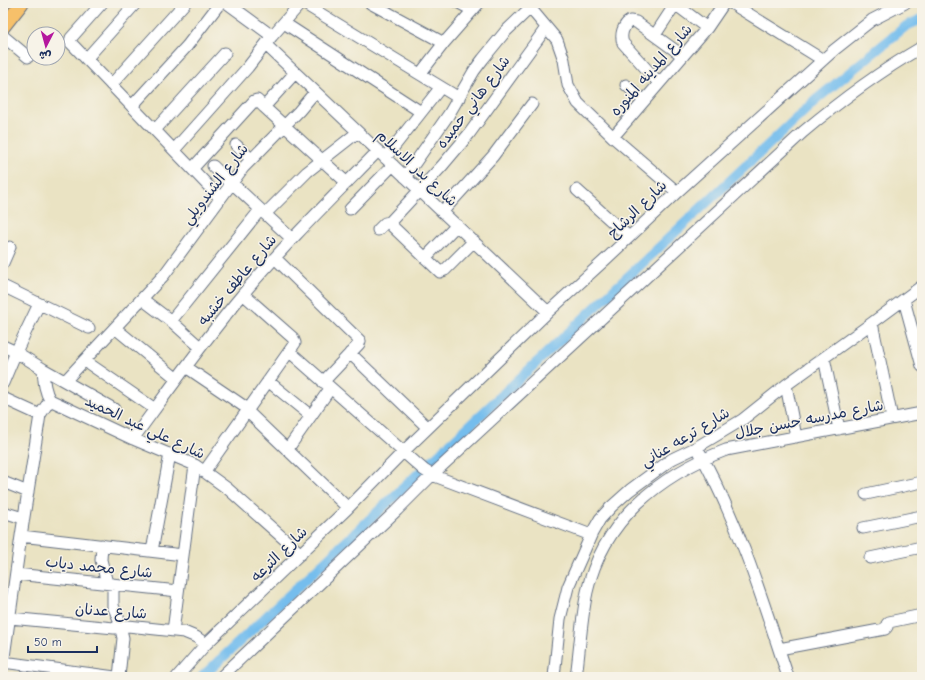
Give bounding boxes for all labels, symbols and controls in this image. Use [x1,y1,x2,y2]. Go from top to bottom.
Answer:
street label: شارع المدينه المنوره [606,20,697,120]
north arrow [26,26,66,66]
text: ش [38,48,52,63]
street label: شارع هاني حميده [432,52,517,154]
street label: شارع بدر الاسلام [371,126,461,212]
street label: شارع الشندويلي [178,140,255,230]
street label: شارع الرشاح [604,176,671,242]
street label: شارع عاطف خشبه [194,231,281,330]
street label: شارع علي عبد الحميد [80,391,208,466]
street label: شارع مدرسه حسن جلال [733,396,885,443]
street label: شارع ترعه عناني [637,403,735,474]
street label: شارع الترعه [247,523,312,586]
street label: شارع محمد دياب [44,552,153,583]
street label: شارع عدنان [74,600,148,623]
scale bar [28,628,97,654]
text: 50 m [34,635,62,649]

